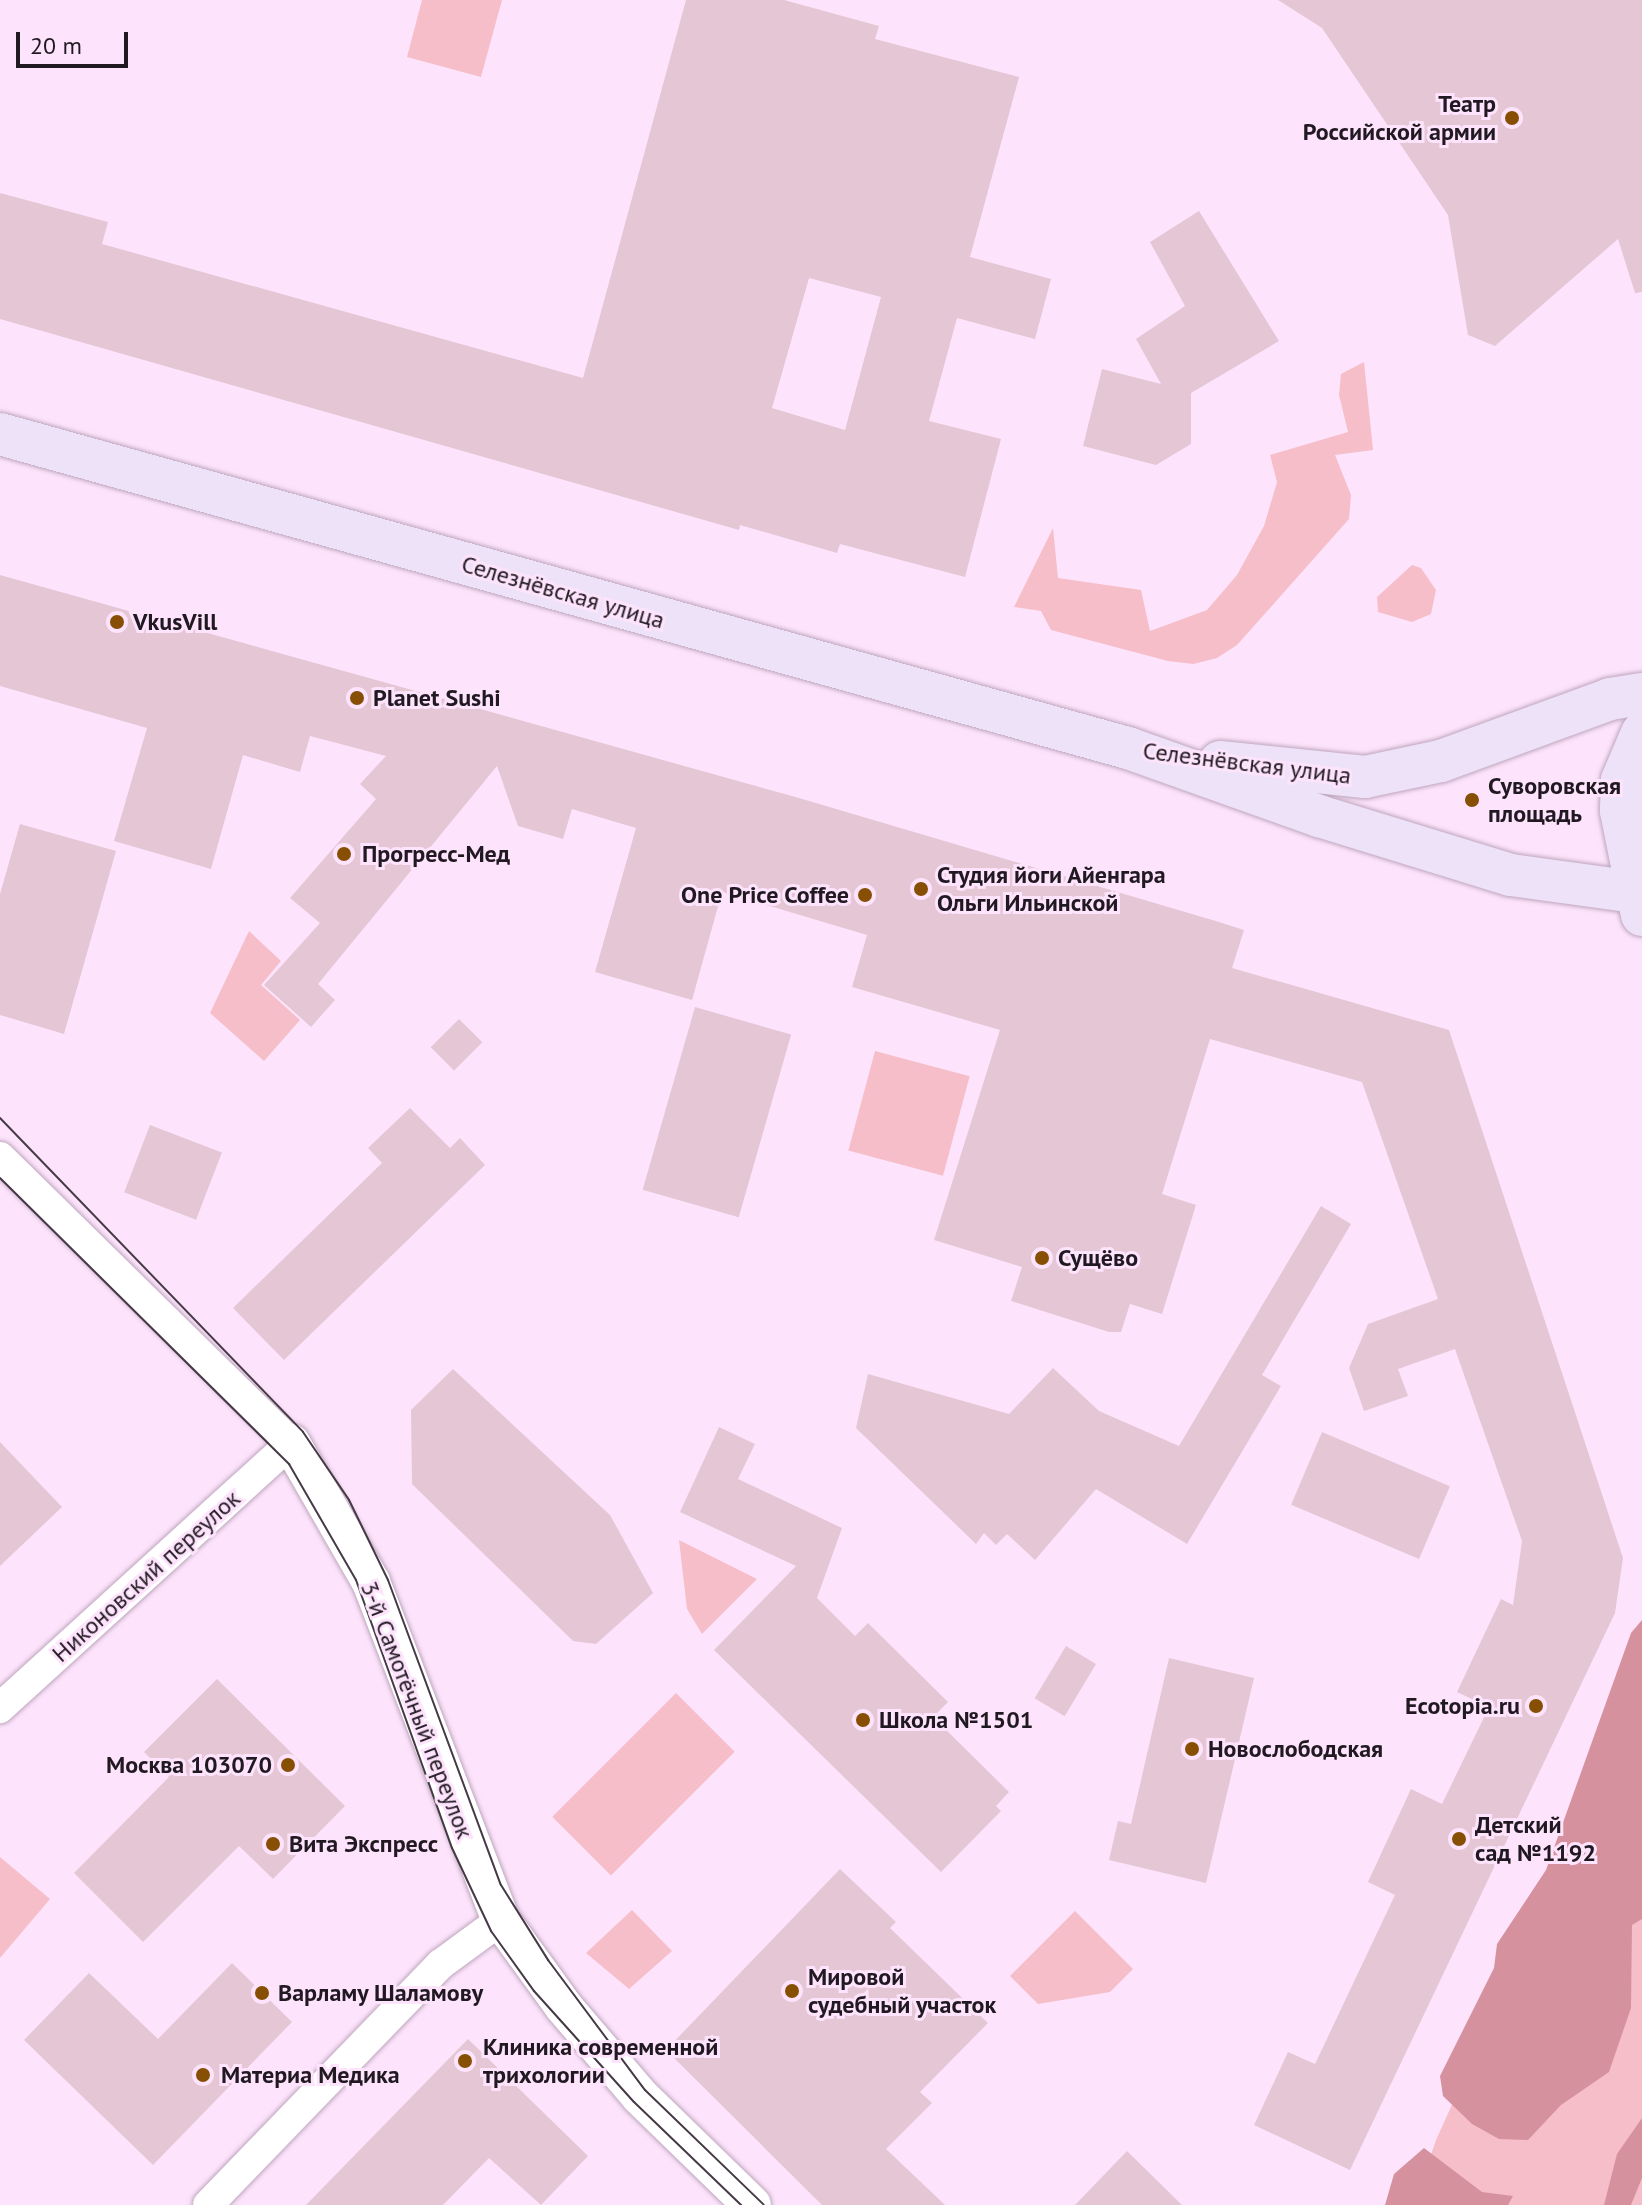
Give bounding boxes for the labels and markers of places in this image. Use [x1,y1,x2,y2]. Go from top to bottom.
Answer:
place label: Театр Российской армии [1303,90,1496,146]
marker: Театр Российской армии [1503,109,1521,127]
place label: VkusVill [133,608,217,636]
marker: VkusVill [108,613,126,631]
place label: Planet Sushi [373,684,501,712]
marker: Planet Sushi [348,689,366,707]
place label: Суворовская площадь [1488,772,1621,828]
marker: Суворовская площадь [1463,791,1481,809]
place label: Прогресс-Мед [362,840,510,868]
marker: Прогресс-Мед [333,843,355,865]
place label: Студия йоги Айенгара Ольги Ильинской [937,861,1167,917]
marker: Студия йоги Айенгара Ольги Ильинской [912,880,930,898]
place label: One Price Coffee [681,881,849,909]
marker: One Price Coffee [856,886,874,904]
place label: Сущёво [1058,1244,1138,1272]
marker: Сущёво [1033,1249,1051,1267]
place label: Ecotopia.ru [1405,1692,1520,1720]
marker: Ecotopia.ru [1527,1697,1545,1715]
place label: Школа №1501 [879,1706,1033,1734]
marker: Школа №1501 [854,1711,872,1729]
place label: Новослободская [1208,1735,1383,1763]
marker: Новослободская [1183,1740,1201,1758]
place label: Москва 103070 [106,1751,272,1779]
marker: Москва 103070 [279,1756,297,1774]
place label: Детский сад №1192 [1475,1811,1596,1867]
place label: Вита Экспресс [289,1830,438,1858]
marker: Детский сад №1192 [1450,1830,1468,1848]
marker: Вита Экспресс [264,1835,282,1853]
place label: Мировой судебный участок [808,1963,997,2019]
place label: Варламу Шаламову [278,1979,484,2007]
marker: Мировой судебный участок [783,1982,801,2000]
marker: Варламу Шаламову [253,1984,271,2002]
place label: Клиника современной трихологии [483,2033,718,2089]
marker: Клиника современной трихологии [454,2050,476,2072]
place label: Материа Медика [221,2061,400,2089]
marker: Материа Медика [192,2064,214,2086]

